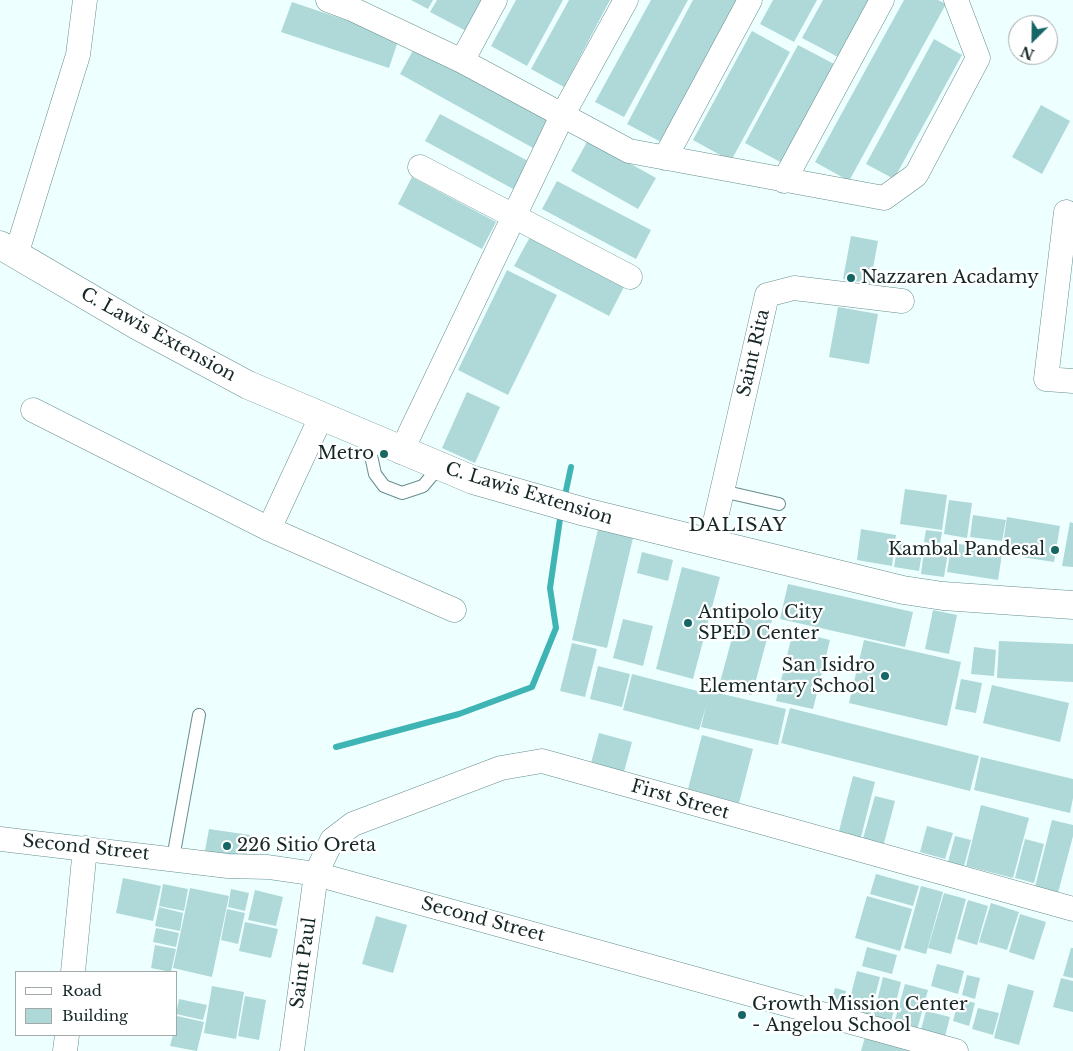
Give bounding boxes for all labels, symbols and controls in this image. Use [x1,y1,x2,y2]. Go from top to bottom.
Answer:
north arrow [1008,15,1058,65]
text: N [1018,42,1037,64]
place label: Nazzaren Acadamy [861,267,1039,289]
marker: Nazzaren Acadamy [845,272,857,284]
street label: C. Lawis Extension [77,283,239,387]
street label: Saint Rita [733,307,775,399]
place label: Metro [318,443,374,465]
marker: Metro [378,448,390,460]
street label: C. Lawis Extension [443,458,615,530]
district label: DALISAY [688,515,788,537]
place label: Kambal Pandesal [888,539,1045,561]
marker: Kambal Pandesal [1049,544,1061,556]
place label: Antipolo City SPED Center [698,602,823,644]
marker: Antipolo City SPED Center [682,617,694,629]
place label: San Isidro Elementary School [699,655,875,698]
marker: San Isidro Elementary School [879,670,891,682]
street label: First Street [628,776,732,824]
street label: Second Street [22,831,150,865]
place label: 226 Sitio Oreta [237,835,376,857]
marker: 226 Sitio Oreta [221,840,233,852]
street label: Second Street [419,893,547,947]
street label: Saint Paul [287,916,321,1010]
legend [15,971,178,1036]
text: Road [62,981,102,1000]
place label: Growth Mission Center - Angelou School [752,994,968,1036]
text: Building [62,1006,128,1025]
marker: Growth Mission Center - Angelou School [736,1009,748,1021]

